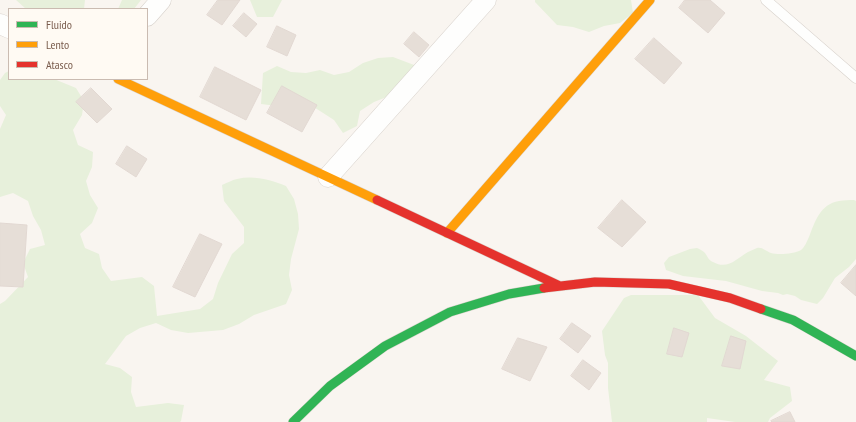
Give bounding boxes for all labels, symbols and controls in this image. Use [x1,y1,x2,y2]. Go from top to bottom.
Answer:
legend [8,8,148,80]
text: Fluido [46,17,72,32]
text: Lento [46,37,69,52]
text: Atasco [46,57,73,72]

